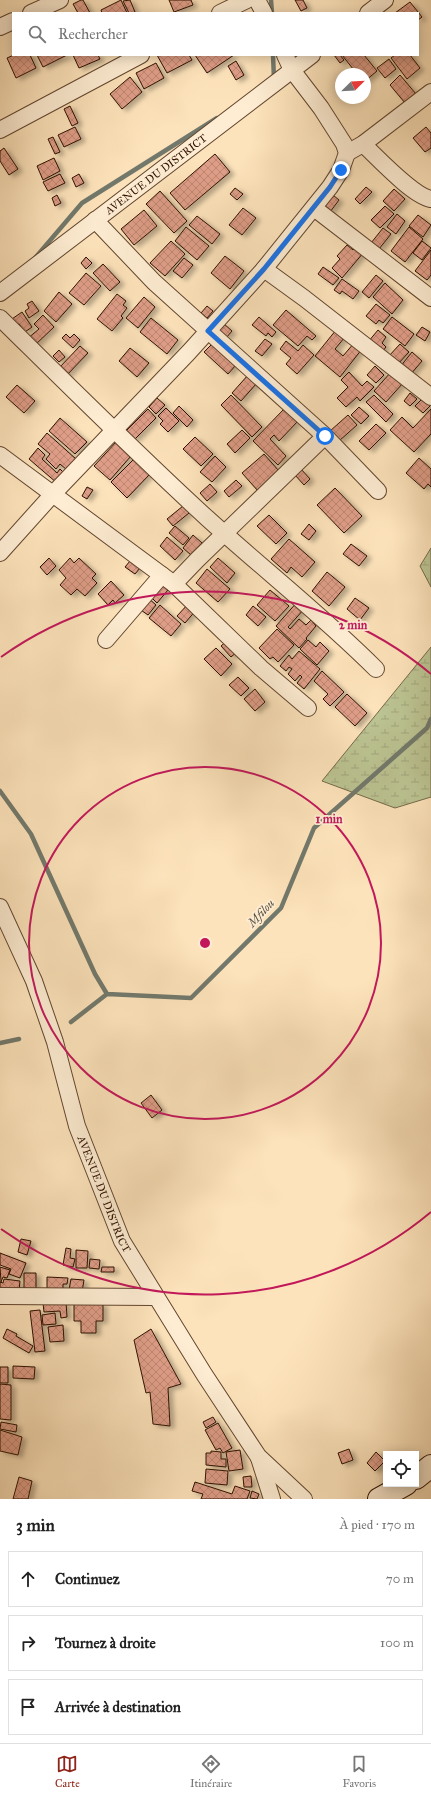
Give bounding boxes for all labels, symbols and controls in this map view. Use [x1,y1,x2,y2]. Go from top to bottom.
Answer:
search box [12,12,419,56]
icon: search [26,23,48,45]
text: Rechercher [58,25,128,43]
north arrow [335,68,371,104]
street label: AVENUE DU DISTRICT [102,131,210,218]
route end [332,161,350,179]
route start [316,427,334,445]
text: 2 min [339,618,368,632]
text: 1 min [315,812,343,826]
water label: Mfilou [244,896,277,930]
centre of rings [198,936,212,950]
street label: AVENUE DU DISTRICT [75,1133,134,1255]
map controls [383,1451,419,1487]
button: locate [383,1451,419,1487]
text: 3 min [16,1515,55,1536]
text: À pied · 170 m [340,1517,415,1533]
icon: ahead [17,1568,39,1590]
text: Continuez [55,1570,120,1588]
text: 70 m [386,1571,414,1587]
icon: right [17,1632,39,1654]
text: Tournez à droite [55,1634,156,1652]
text: 100 m [380,1635,414,1651]
icon: arrive [17,1696,39,1718]
text: Arrivée à destination [55,1698,181,1716]
tab: Carte [55,1753,80,1790]
tab: Itinéraire [190,1753,232,1790]
tab: Favoris [343,1753,376,1790]

